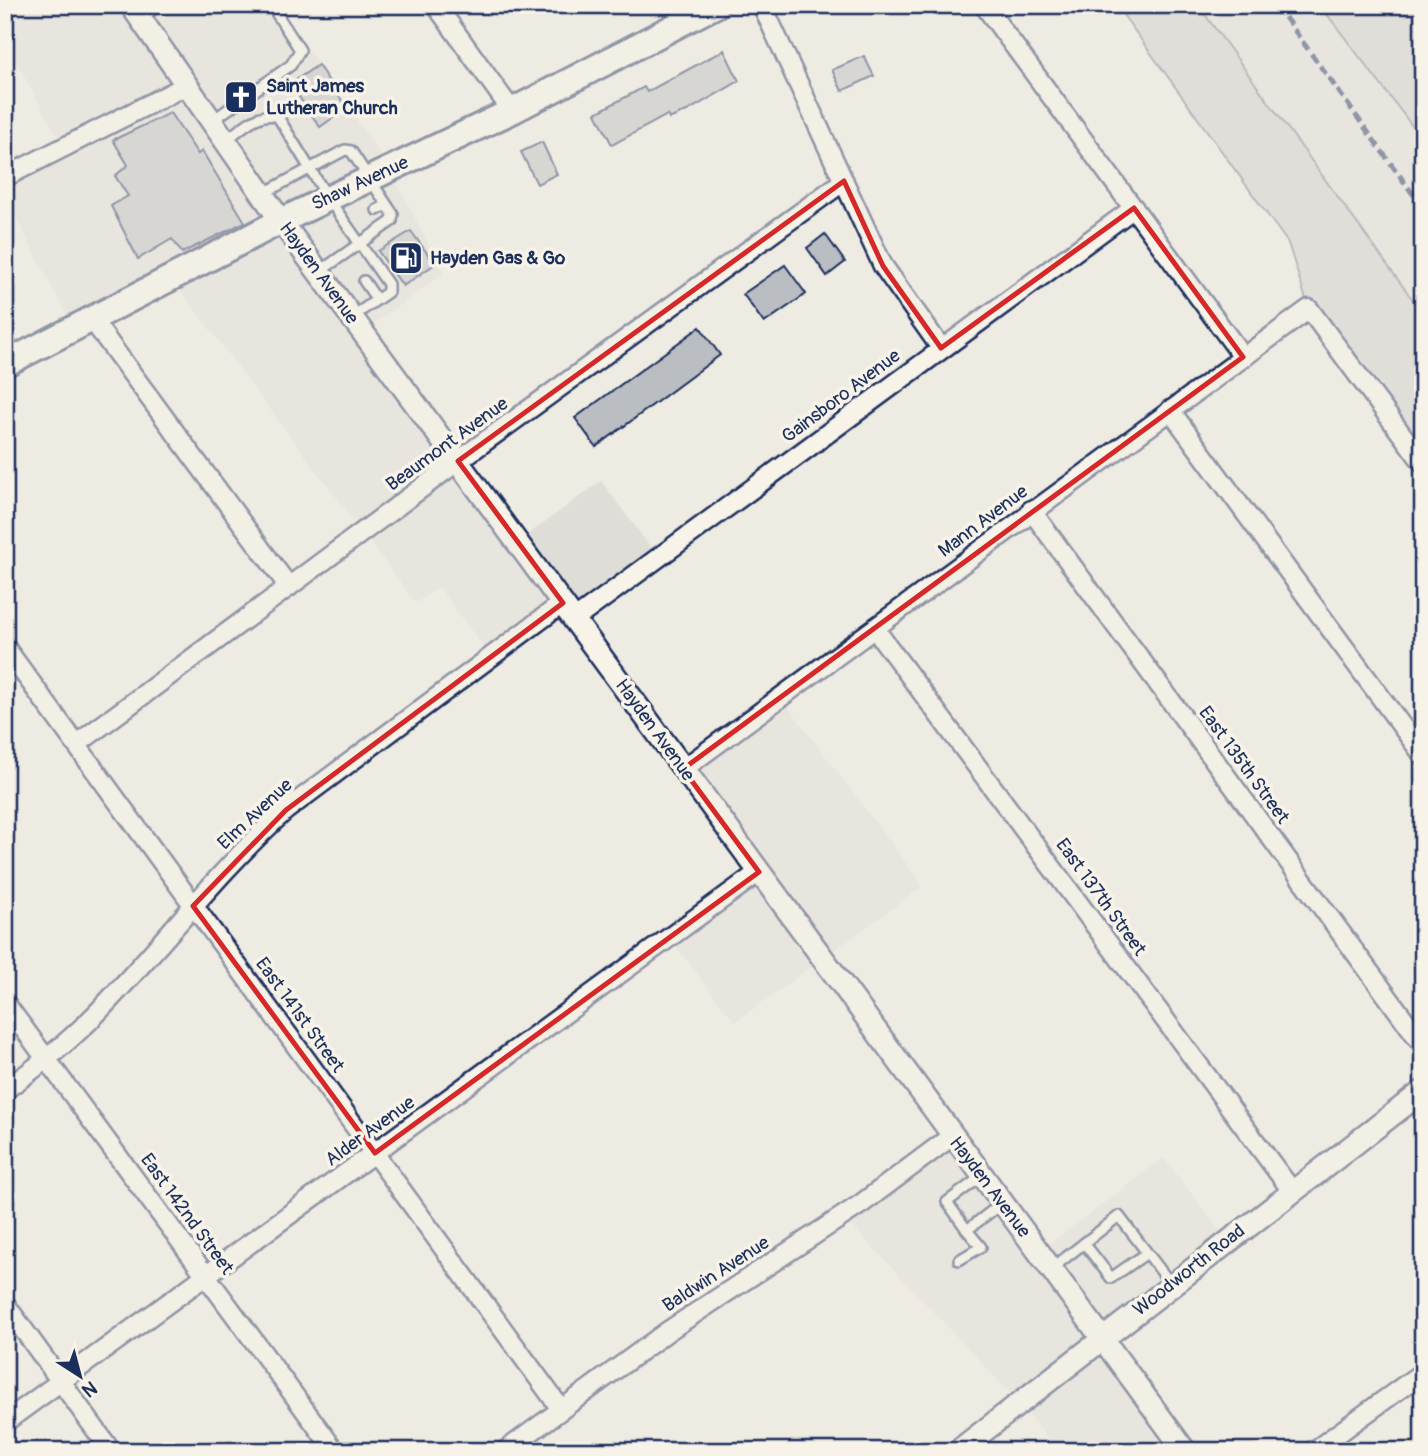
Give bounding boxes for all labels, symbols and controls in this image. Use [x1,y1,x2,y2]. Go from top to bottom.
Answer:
place label: Saint James Lutheran Church [266,74,398,120]
church icon: Saint James Lutheran Church [222,78,260,116]
street label: Shaw Avenue [308,150,413,216]
street label: Hayden Avenue [274,217,365,329]
fuel station icon: Hayden Gas & Go [387,239,425,277]
place label: Hayden Gas & Go [430,246,566,270]
street label: Gainsboro Avenue [777,343,905,448]
street label: Beaumont Avenue [381,391,513,496]
street label: Mann Avenue [933,479,1033,562]
street label: Hayden Avenue [610,674,701,786]
street label: East 135th Street [1193,701,1295,829]
street label: Elm Avenue [213,773,298,855]
street label: East 137th Street [1050,834,1152,961]
street label: East 141st Street [250,953,350,1078]
street label: Alder Avenue [320,1090,420,1172]
street label: Hayden Avenue [944,1132,1036,1243]
street label: East 142nd Street [135,1149,239,1279]
street label: Woodworth Road [1128,1219,1250,1321]
street label: Baldwin Avenue [658,1230,775,1317]
north arrow [46,1340,116,1410]
text: N [77,1375,102,1403]

